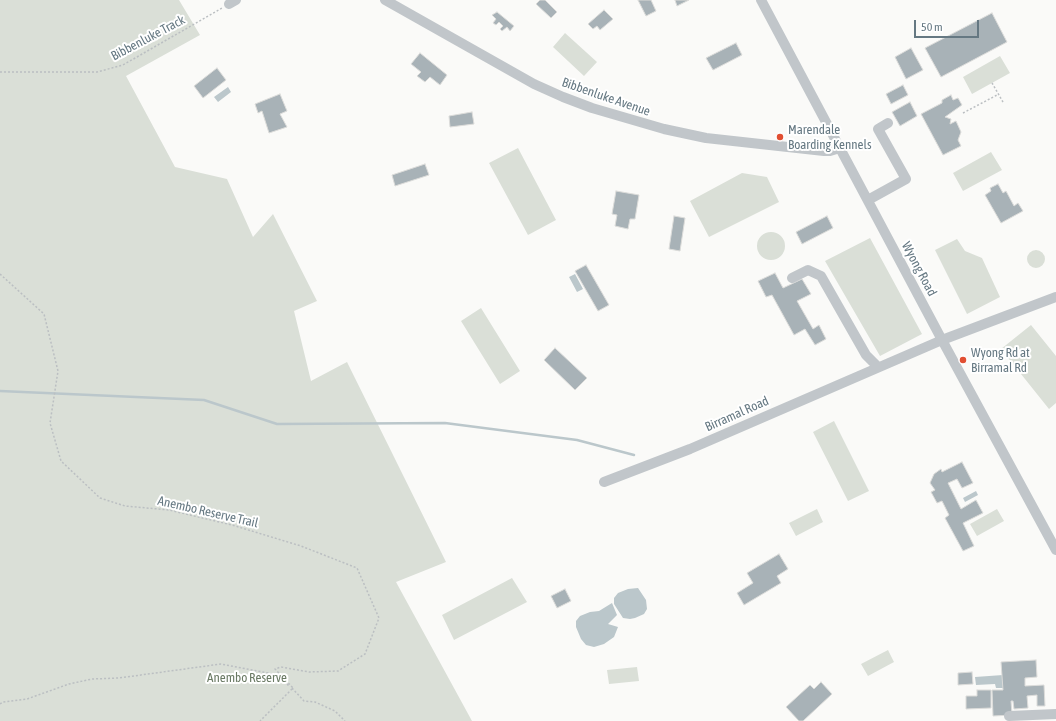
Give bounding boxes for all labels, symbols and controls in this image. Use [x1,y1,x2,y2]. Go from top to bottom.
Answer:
street label: Bibbenluke Track [108,12,188,64]
scale bar [916,12,981,38]
text: 50 m [921,20,943,34]
street label: Bibbenluke Avenue [560,75,652,119]
place label: Marendale Boarding Kennels [788,122,872,153]
marker: Marendale Boarding Kennels [775,132,785,142]
street label: Wyong Road [898,239,940,299]
place label: Wyong Rd at Birramal Rd [971,345,1030,376]
marker: Wyong Rd at Birramal Rd [958,355,968,365]
street label: Birramal Road [703,393,771,435]
street label: Anembo Reserve Trail [156,493,260,531]
park label: Anembo Reserve [207,670,287,686]

